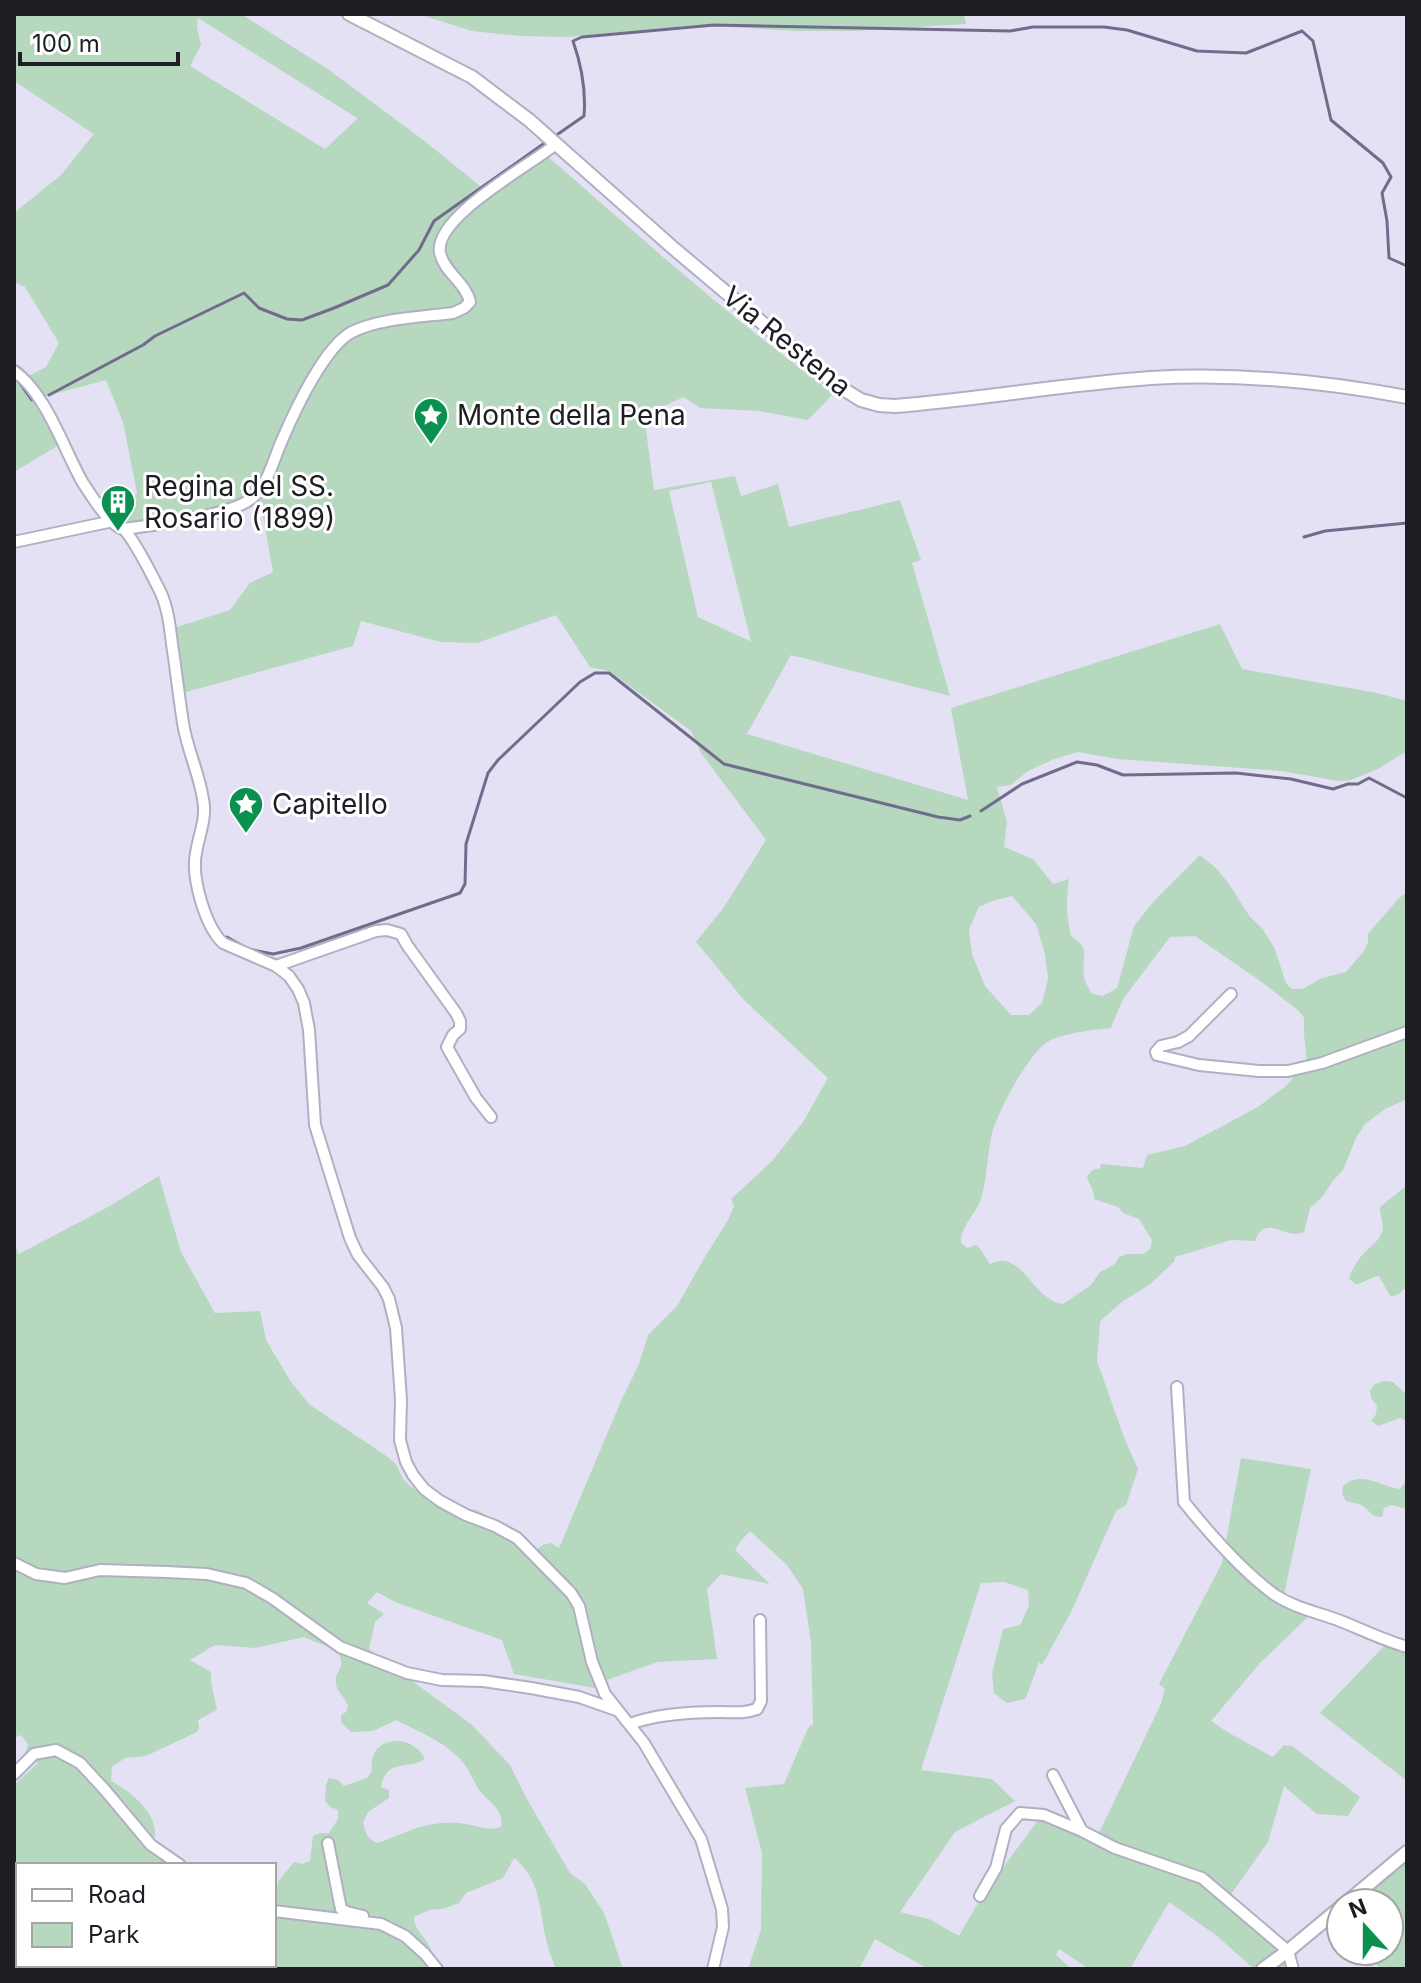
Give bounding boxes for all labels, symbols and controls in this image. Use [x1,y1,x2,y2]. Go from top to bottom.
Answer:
scale bar [20,16,178,66]
text: 100 m [32,29,100,58]
street label: Via Restena [716,279,858,403]
place icon: Monte della Pena [412,396,450,446]
place label: Monte della Pena [457,398,686,432]
place label: Regina del SS. Rosario (1899) [144,469,335,535]
building icon: Regina del SS. Rosario (1899) [99,483,137,533]
place icon: Capitello [227,785,265,835]
place label: Capitello [272,787,388,821]
legend [16,1863,276,1967]
text: Road [88,1880,146,1909]
north arrow [1325,1887,1405,1967]
text: N [1345,1893,1370,1923]
text: Park [88,1920,139,1949]

